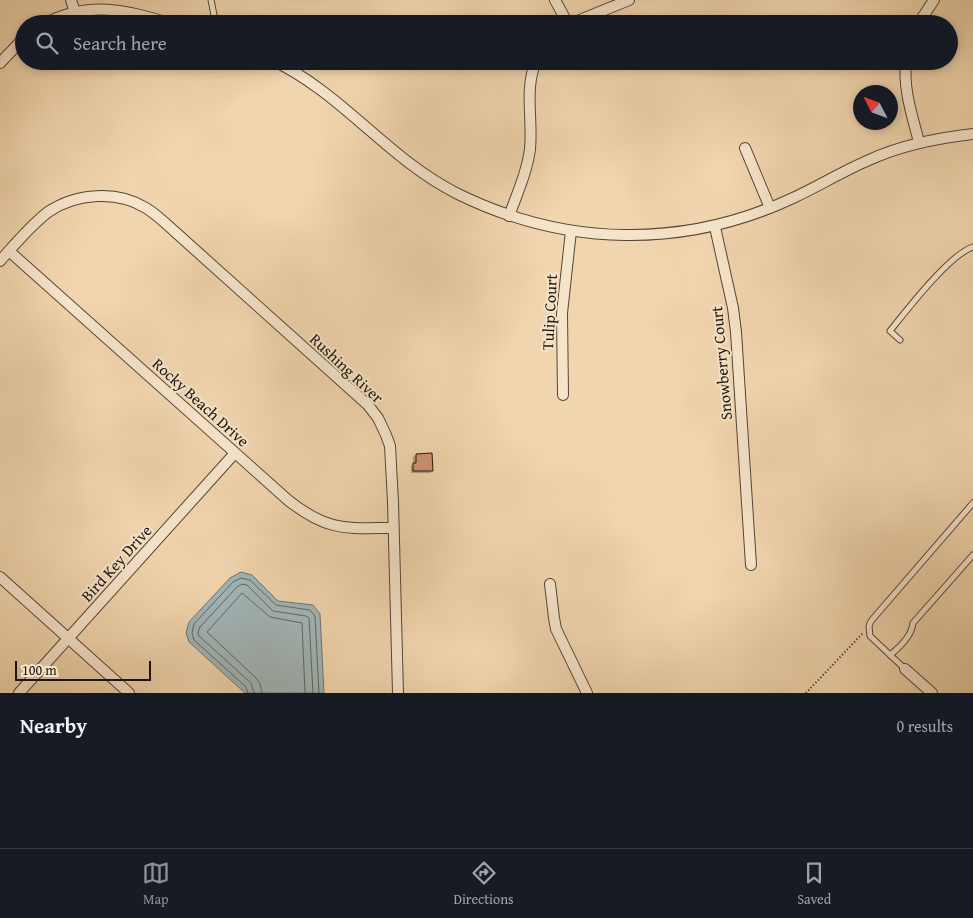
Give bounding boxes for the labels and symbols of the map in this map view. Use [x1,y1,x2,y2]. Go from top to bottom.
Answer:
north arrow [853,85,898,130]
street label: Tulip Court [535,273,563,351]
street label: Snowberry Court [704,305,738,421]
street label: Rushing River [305,327,390,409]
street label: Rocky Beach Drive [147,352,255,452]
street label: Bird Key Drive [75,519,157,607]
scale bar [15,658,151,681]

